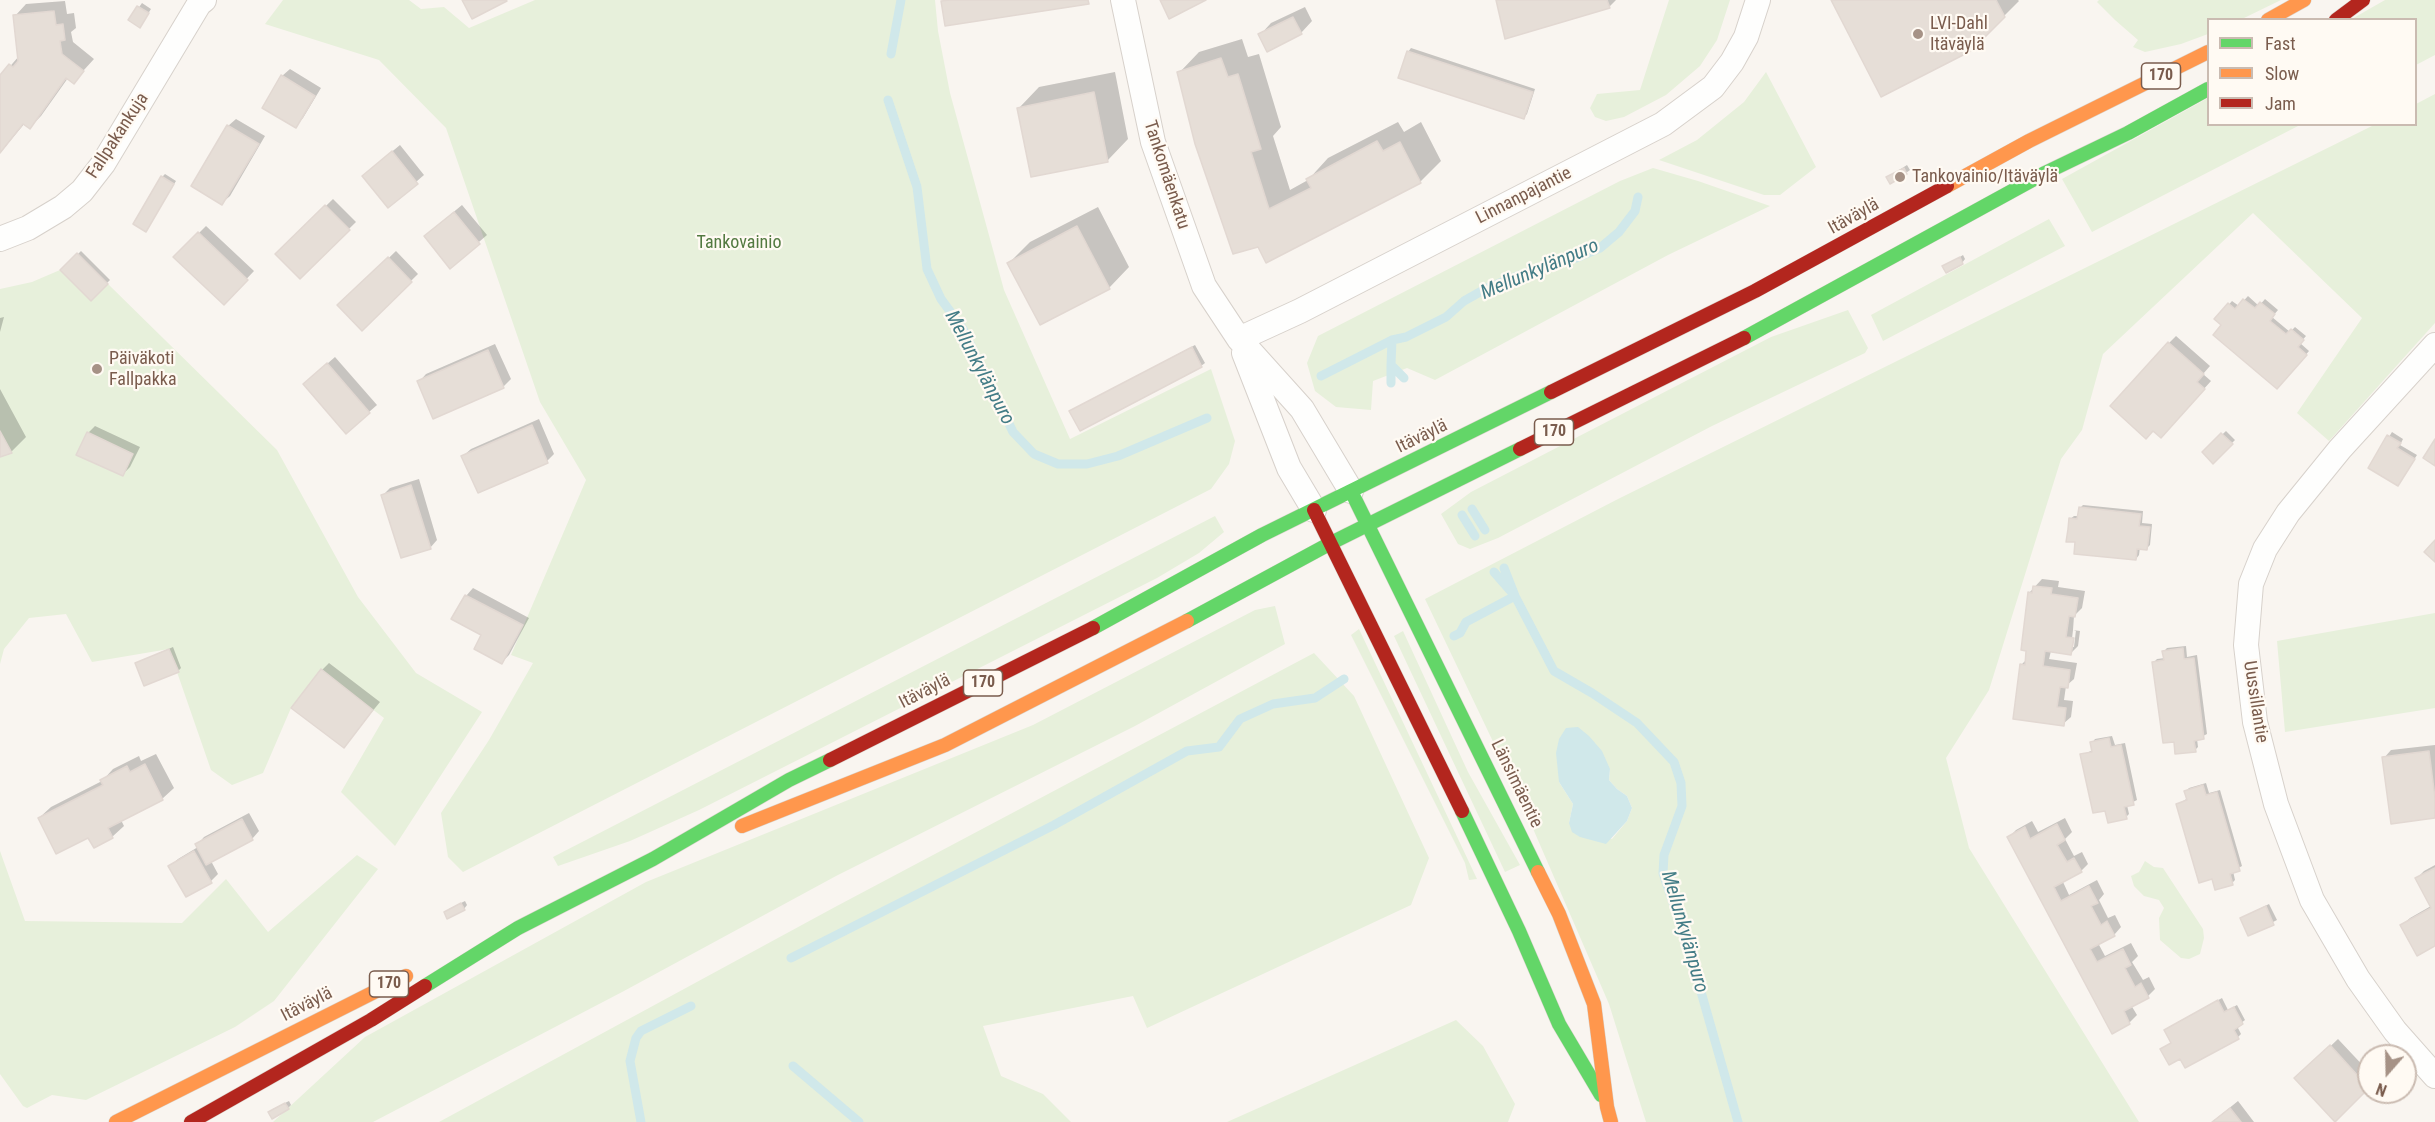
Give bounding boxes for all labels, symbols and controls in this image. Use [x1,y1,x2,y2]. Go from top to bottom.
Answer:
place label: LVI-Dahl Itäväylä [1930,13,1988,56]
legend [2207,18,2417,126]
marker: LVI-Dahl Itäväylä [1911,27,1925,41]
text: Fast [2265,33,2296,54]
road number: 170 [2142,63,2180,89]
text: Slow [2265,63,2299,84]
street label: Fallpakankuja [82,89,154,183]
text: Jam [2265,93,2296,114]
street label: Tankomäenkatu [1138,118,1194,232]
street label: Linnanpajantie [1473,163,1575,229]
place label: Tankovainio/Itäväylä [1912,166,2058,188]
marker: Tankovainio/Itäväylä [1893,170,1907,184]
street label: Itäväylä [1825,194,1883,240]
park label: Tankovainio [697,232,781,254]
water label: Mellunkylänpuro [1477,234,1603,306]
water label: Mellunkylänpuro [939,307,1019,429]
place label: Päiväkoti Fallpakka [109,348,177,391]
marker: Päiväkoti Fallpakka [90,362,104,376]
street label: Itäväylä [1393,415,1451,459]
road number: 170 [1534,419,1574,445]
street label: Uussillantie [2238,659,2272,745]
street label: Itäväylä [896,670,954,714]
road number: 170 [964,670,1002,696]
street label: Länsimäentie [1485,736,1547,832]
water label: Mellunkylänpuro [1655,868,1713,996]
road number: 170 [370,971,408,997]
street label: Itäväylä [278,983,336,1027]
north arrow [2357,1044,2417,1104]
text: N [2374,1079,2389,1100]

